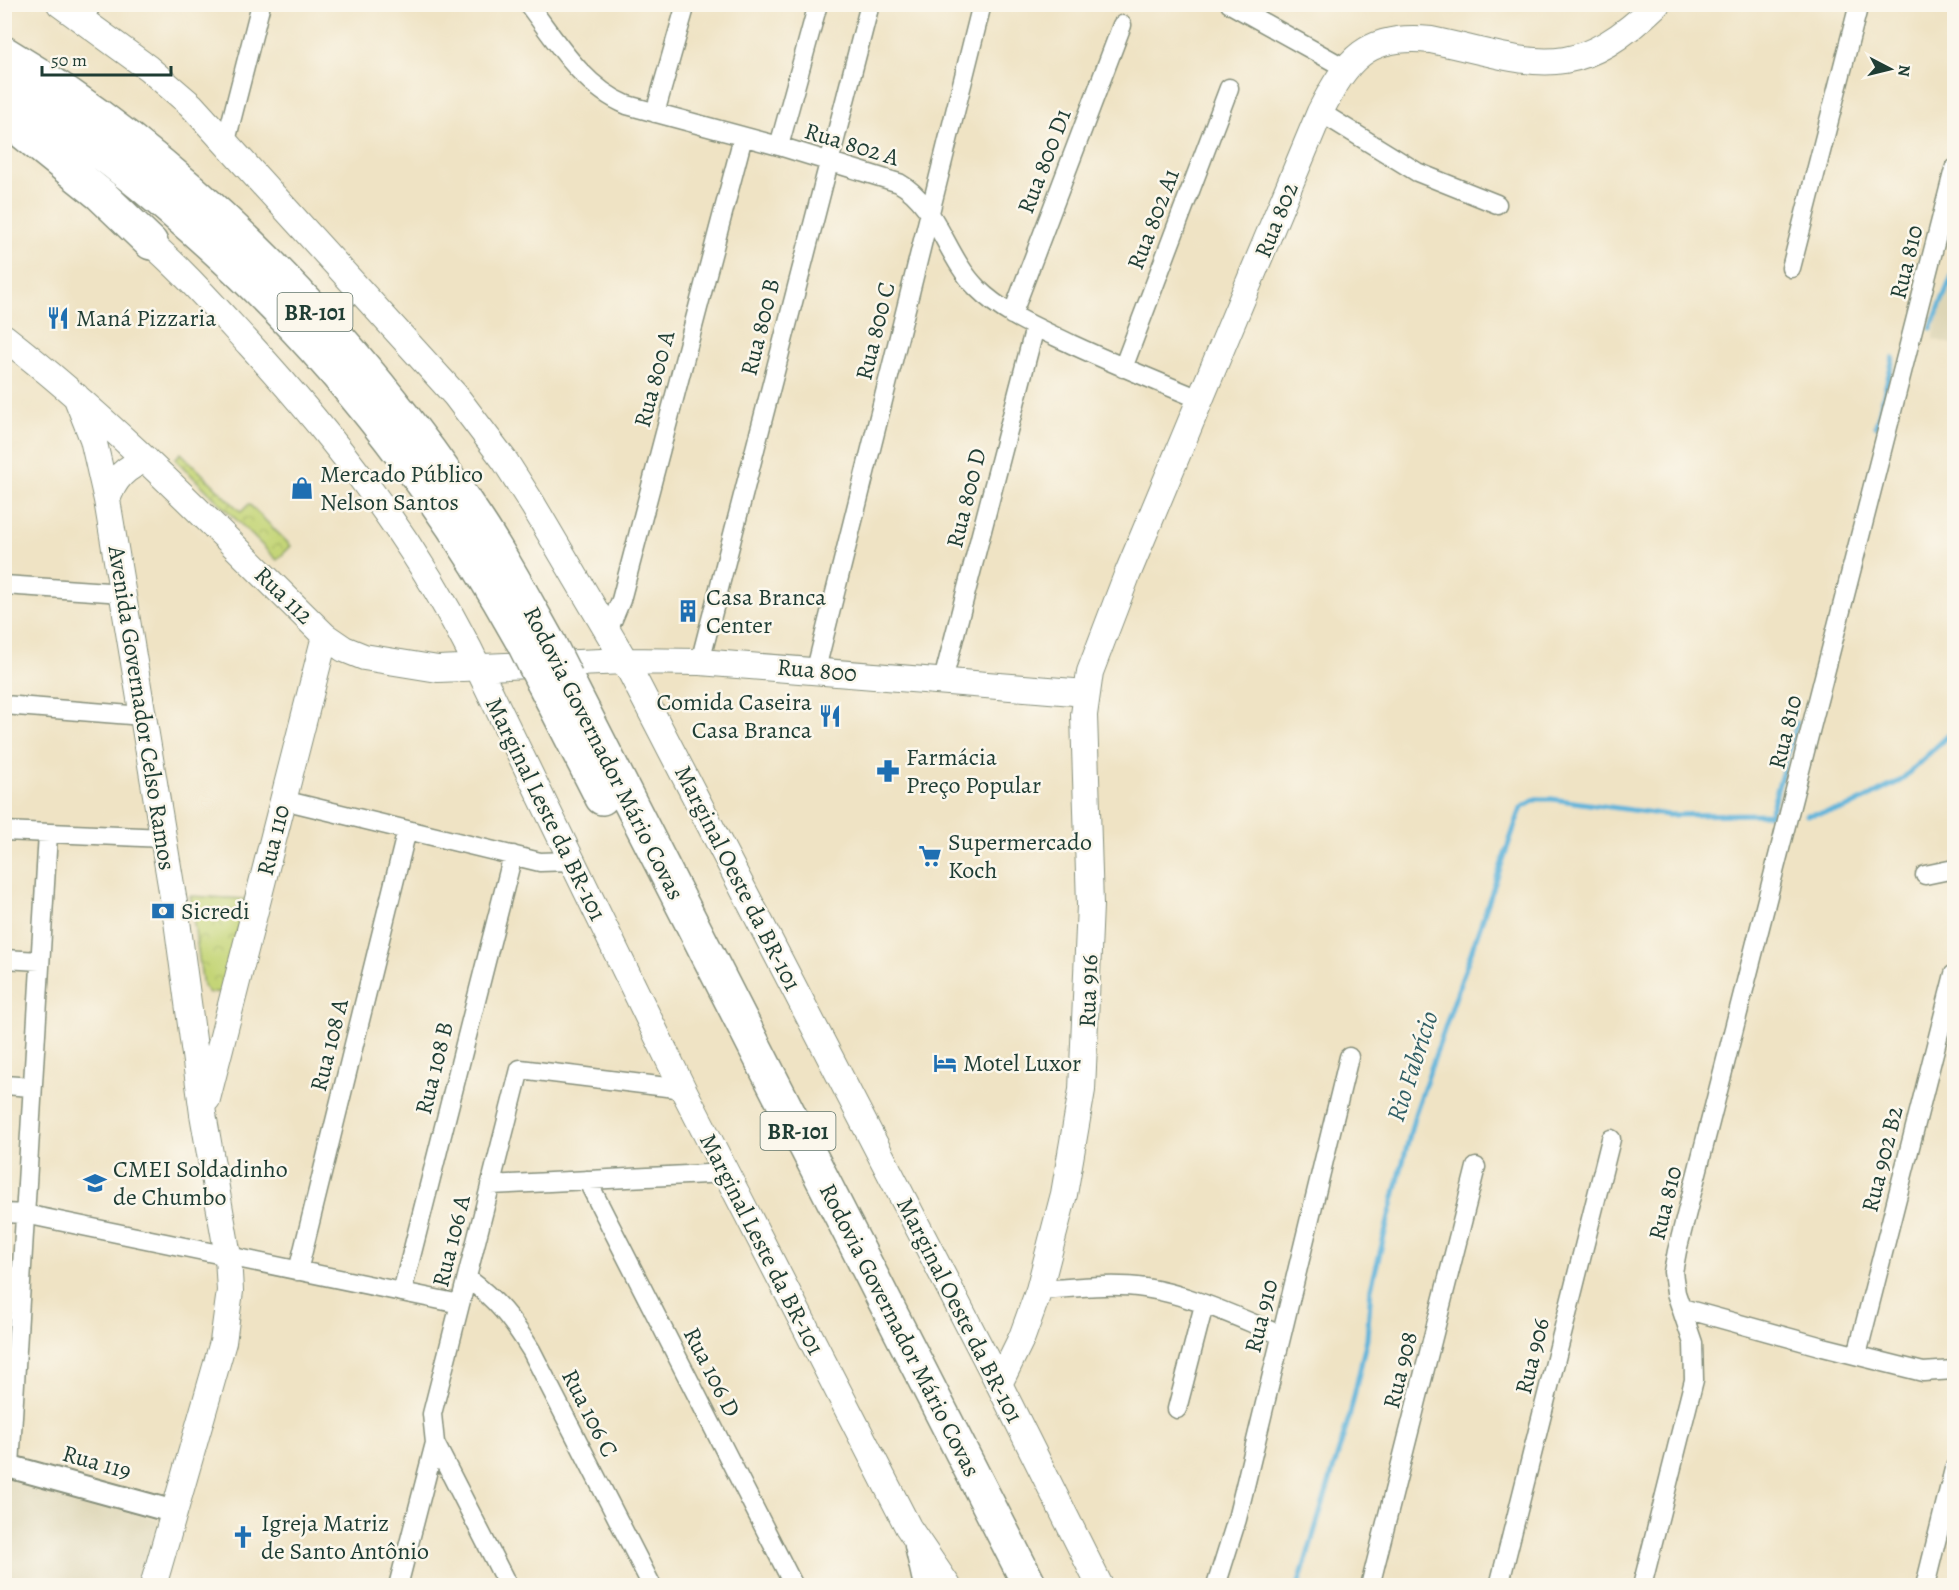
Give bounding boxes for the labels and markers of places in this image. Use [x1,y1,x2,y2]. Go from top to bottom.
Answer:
place label: Maná Pizzaria [76,302,217,334]
restaurant icon: Maná Pizzaria [45,305,71,331]
place label: Mercado Público Nelson Santos [320,458,483,518]
shop icon: Mercado Público Nelson Santos [289,475,315,501]
place label: Casa Branca Center [706,581,827,641]
building icon: Casa Branca Center [675,598,701,624]
place label: Comida Caseira Casa Branca [656,686,813,746]
restaurant icon: Comida Caseira Casa Branca [817,703,843,729]
place label: Farmácia Preço Popular [906,741,1041,801]
pharmacy icon: Farmácia Preço Popular [875,758,901,784]
place label: Supermercado Koch [948,826,1092,886]
supermarket icon: Supermercado Koch [917,843,943,869]
place label: Sicredi [181,895,250,927]
bank icon: Sicredi [150,898,176,924]
place label: Motel Luxor [963,1047,1081,1079]
hotel icon: Motel Luxor [932,1050,958,1076]
place label: CMEI Soldadinho de Chumbo [113,1153,288,1213]
school or university icon: CMEI Soldadinho de Chumbo [82,1170,108,1196]
place label: Igreja Matriz de Santo Antônio [261,1507,429,1567]
church icon: Igreja Matriz de Santo Antônio [230,1524,256,1550]

